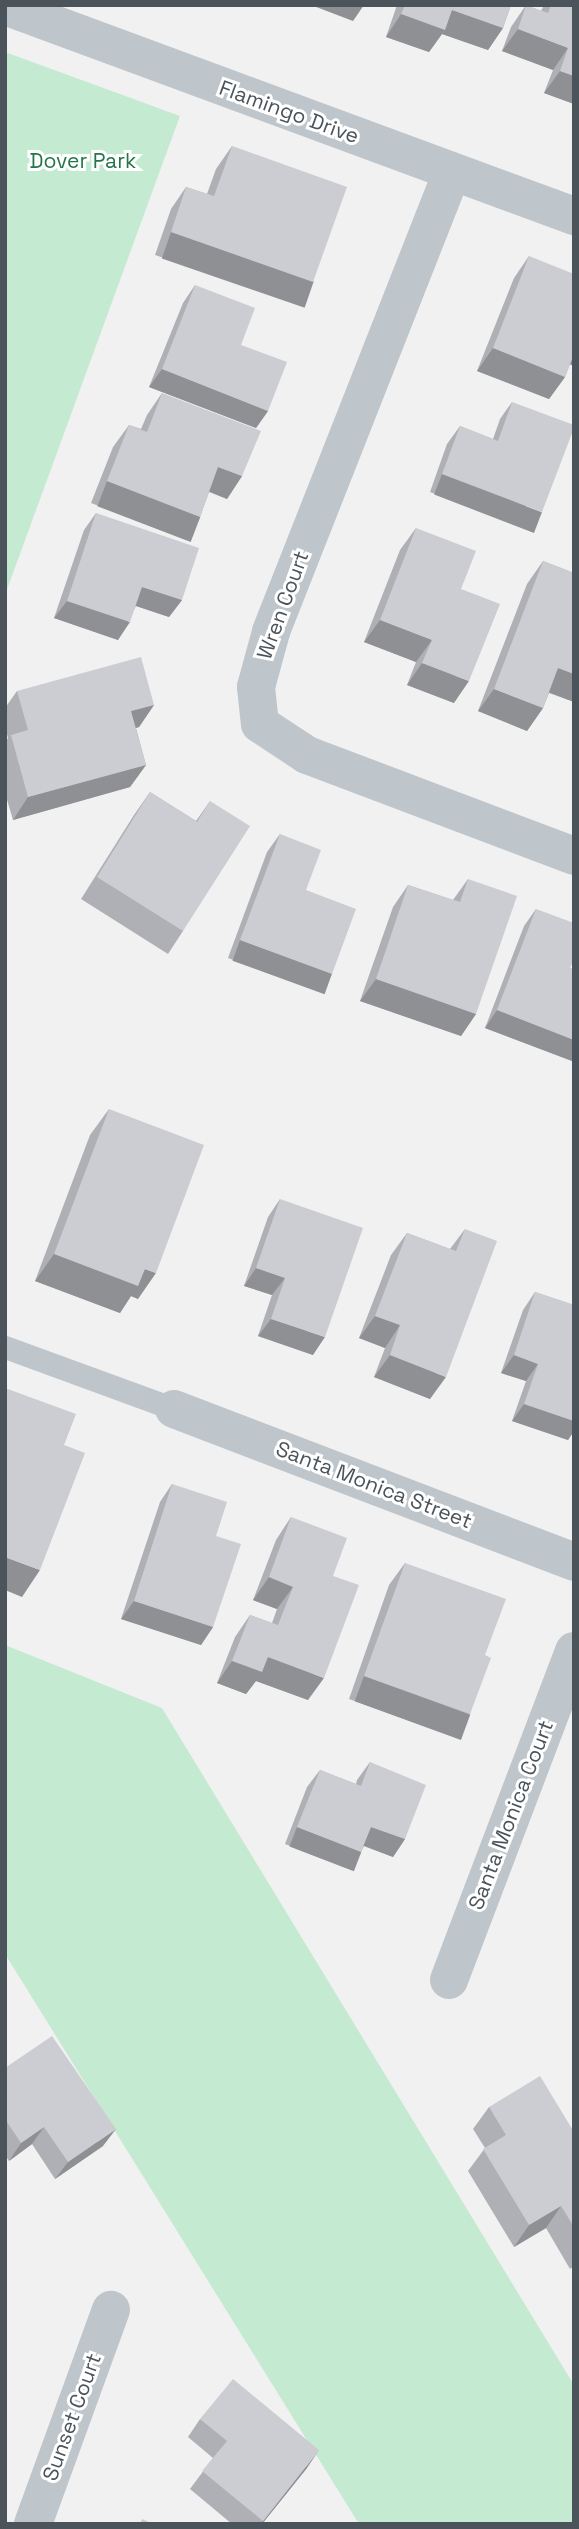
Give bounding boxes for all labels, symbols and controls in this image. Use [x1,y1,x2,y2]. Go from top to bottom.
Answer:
street label: Flamingo Drive [216,75,362,149]
park label: Dover Park [30,148,136,174]
street label: Wren Court [252,547,314,663]
street label: Santa Monica Street [272,1436,476,1534]
street label: Santa Monica Court [463,1717,559,1913]
street label: Sunset Court [37,2350,107,2484]

